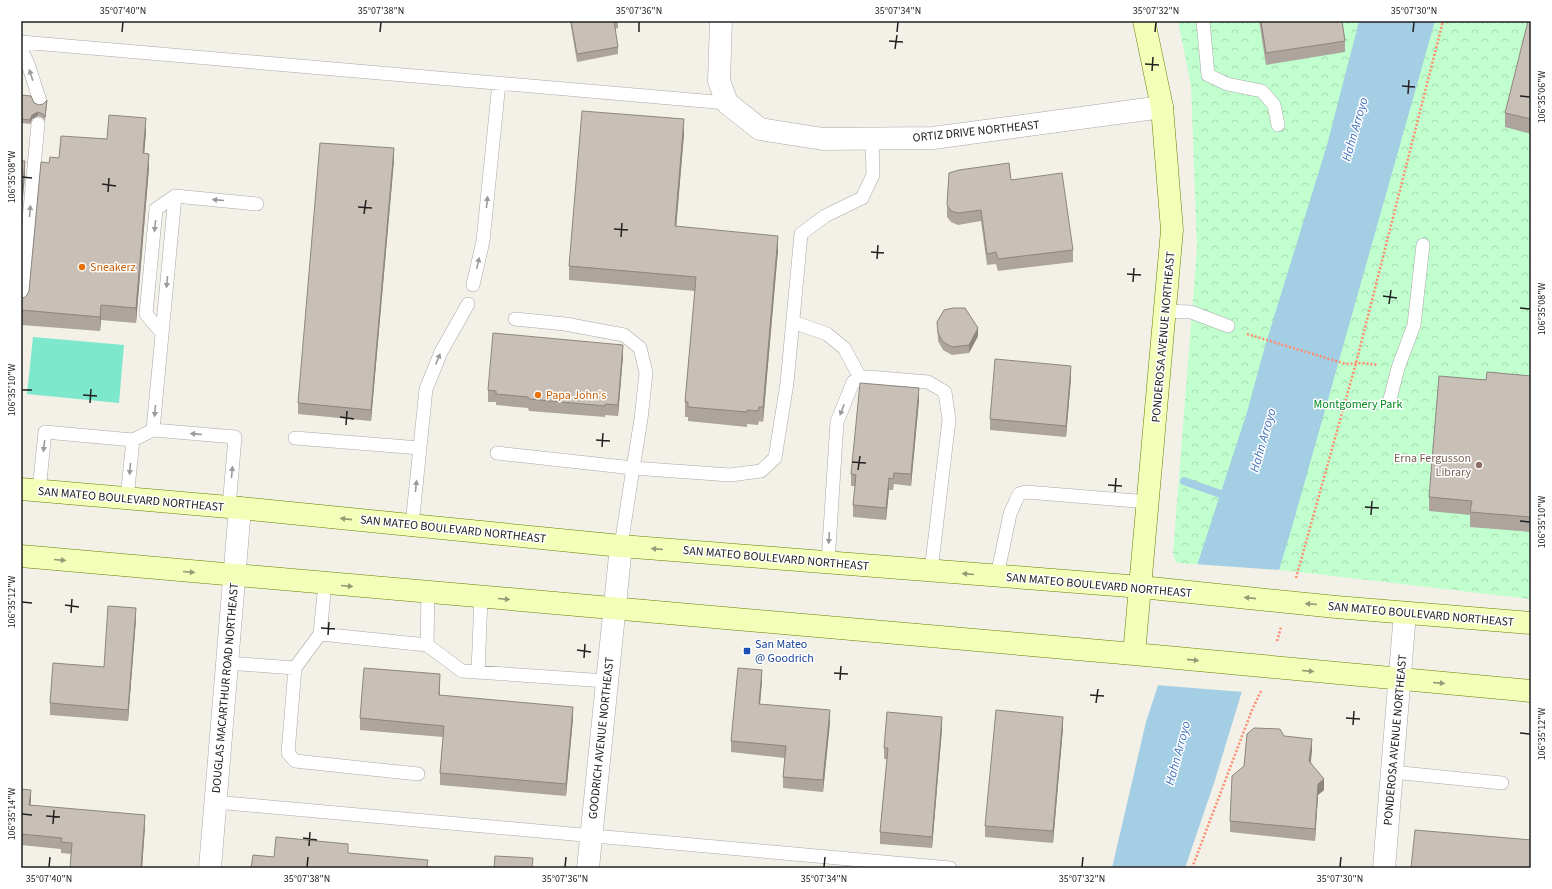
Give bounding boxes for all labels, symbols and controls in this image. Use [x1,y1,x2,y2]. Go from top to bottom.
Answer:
text: 35°07'40"N [100,4,146,18]
text: 35°07'38"N [358,4,404,18]
text: 35°07'36"N [616,4,662,18]
text: 35°07'34"N [875,4,921,18]
text: 35°07'32"N [1133,4,1179,18]
text: 35°07'30"N [1391,4,1437,18]
one-way arrow [28,68,34,80]
text: 106°35'06"W [1535,71,1549,123]
water label: Hahn Arroyo [1337,95,1373,163]
street label: ORTIZ DRIVE NORTHEAST [912,116,1041,147]
text: 106°35'08"W [5,151,19,203]
one-way arrow [483,196,490,208]
one-way arrow [212,197,224,204]
one-way arrow [26,205,33,217]
one-way arrow [151,220,158,232]
street label: PONDEROSA AVENUE NORTHEAST [1148,250,1179,423]
one-way arrow [475,257,481,269]
place label: Sneakerz [90,259,136,276]
marker: Sneakerz [77,262,87,272]
one-way arrow [163,276,170,288]
text: 106°35'08"W [1535,283,1549,335]
one-way arrow [436,353,442,365]
text: 106°35'10"W [5,364,19,416]
place label: Papa John's [546,387,606,404]
marker: Papa John's [533,390,543,400]
park label: Montgomery Park [1314,396,1403,413]
one-way arrow [838,404,844,416]
one-way arrow [152,405,158,418]
water label: Hahn Arroyo [1245,406,1281,474]
one-way arrow [190,430,202,437]
one-way arrow [40,440,47,452]
place label: Erna Fergusson Library [1394,450,1471,481]
marker: Erna Fergusson Library [1474,460,1484,470]
one-way arrow [127,463,134,475]
one-way arrow [229,466,236,478]
one-way arrow [413,480,419,492]
street label: SAN MATEO BOULEVARD NORTHEAST [37,483,225,516]
text: 106°35'10"W [1535,496,1549,548]
street label: SAN MATEO BOULEVARD NORTHEAST [359,511,547,548]
one-way arrow [340,515,352,522]
one-way arrow [826,532,833,544]
street label: SAN MATEO BOULEVARD NORTHEAST [682,542,870,575]
one-way arrow [651,545,663,552]
one-way arrow [54,557,66,563]
one-way arrow [183,569,195,575]
street label: SAN MATEO BOULEVARD NORTHEAST [1005,569,1193,602]
one-way arrow [962,570,974,577]
text: 106°35'12"W [5,576,19,628]
street label: DOUGLAS MACARTHUR ROAD NORTHEAST [208,582,243,794]
one-way arrow [341,582,353,589]
one-way arrow [1244,595,1256,602]
one-way arrow [498,596,510,602]
street label: SAN MATEO BOULEVARD NORTHEAST [1327,598,1515,631]
one-way arrow [1305,601,1317,608]
place label: San Mateo @ Goodrich [755,636,814,667]
marker: San Mateo @ Goodrich [742,646,752,656]
street label: PONDEROSA AVENUE NORTHEAST [1380,653,1411,826]
street label: GOODRICH AVENUE NORTHEAST [585,656,619,820]
one-way arrow [1187,656,1199,663]
one-way arrow [1302,667,1314,674]
one-way arrow [1433,679,1445,686]
text: 106°35'12"W [1535,708,1549,760]
water label: Hahn Arroyo [1161,719,1195,787]
text: 106°35'14"W [5,788,19,840]
text: 35°07'40"N [26,872,72,886]
text: 35°07'38"N [284,872,330,886]
text: 35°07'36"N [542,872,588,886]
text: 35°07'34"N [801,872,847,886]
text: 35°07'32"N [1059,872,1105,886]
text: 35°07'30"N [1317,872,1363,886]

